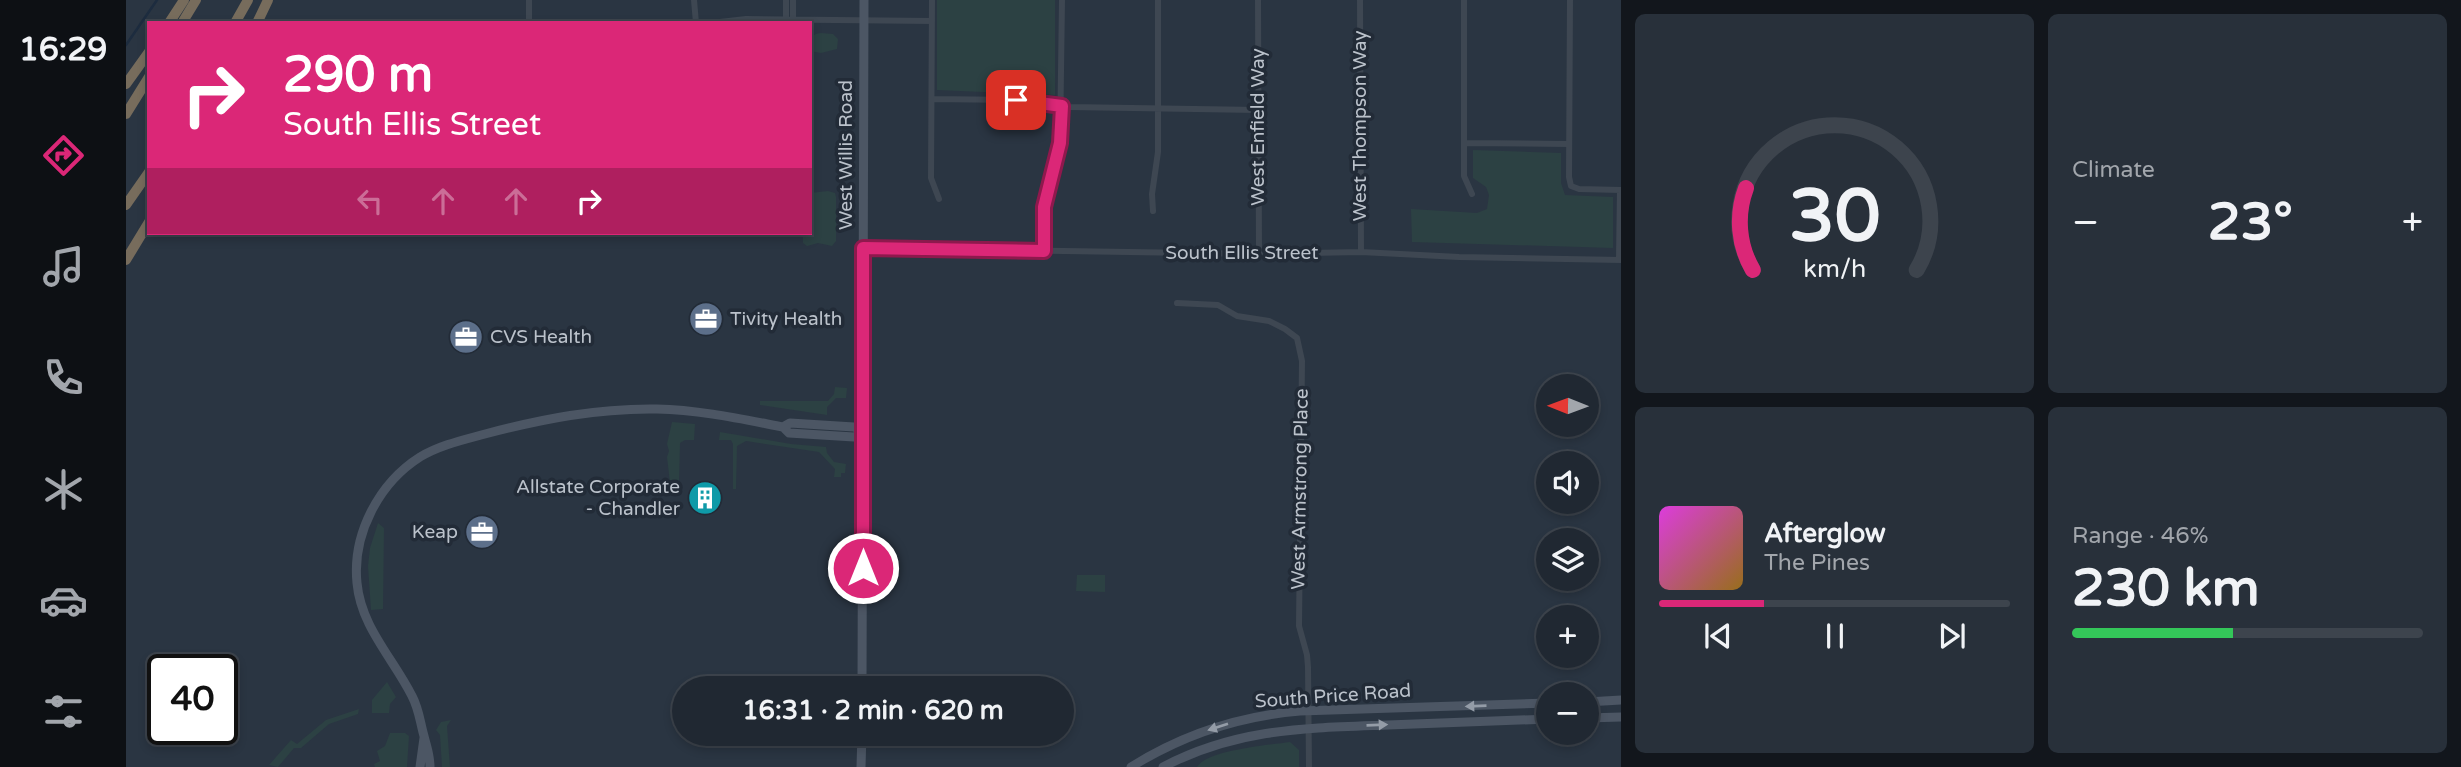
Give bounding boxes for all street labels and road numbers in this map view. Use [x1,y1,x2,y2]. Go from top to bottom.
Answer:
street label: West Thompson Way [1349,31,1371,221]
street label: West Enfield Way [1247,48,1269,206]
street label: West Willis Road [835,80,857,230]
street label: South Ellis Street [1165,242,1319,264]
street label: West Armstrong Place [1287,388,1313,590]
street label: South Price Road [1254,680,1412,712]

